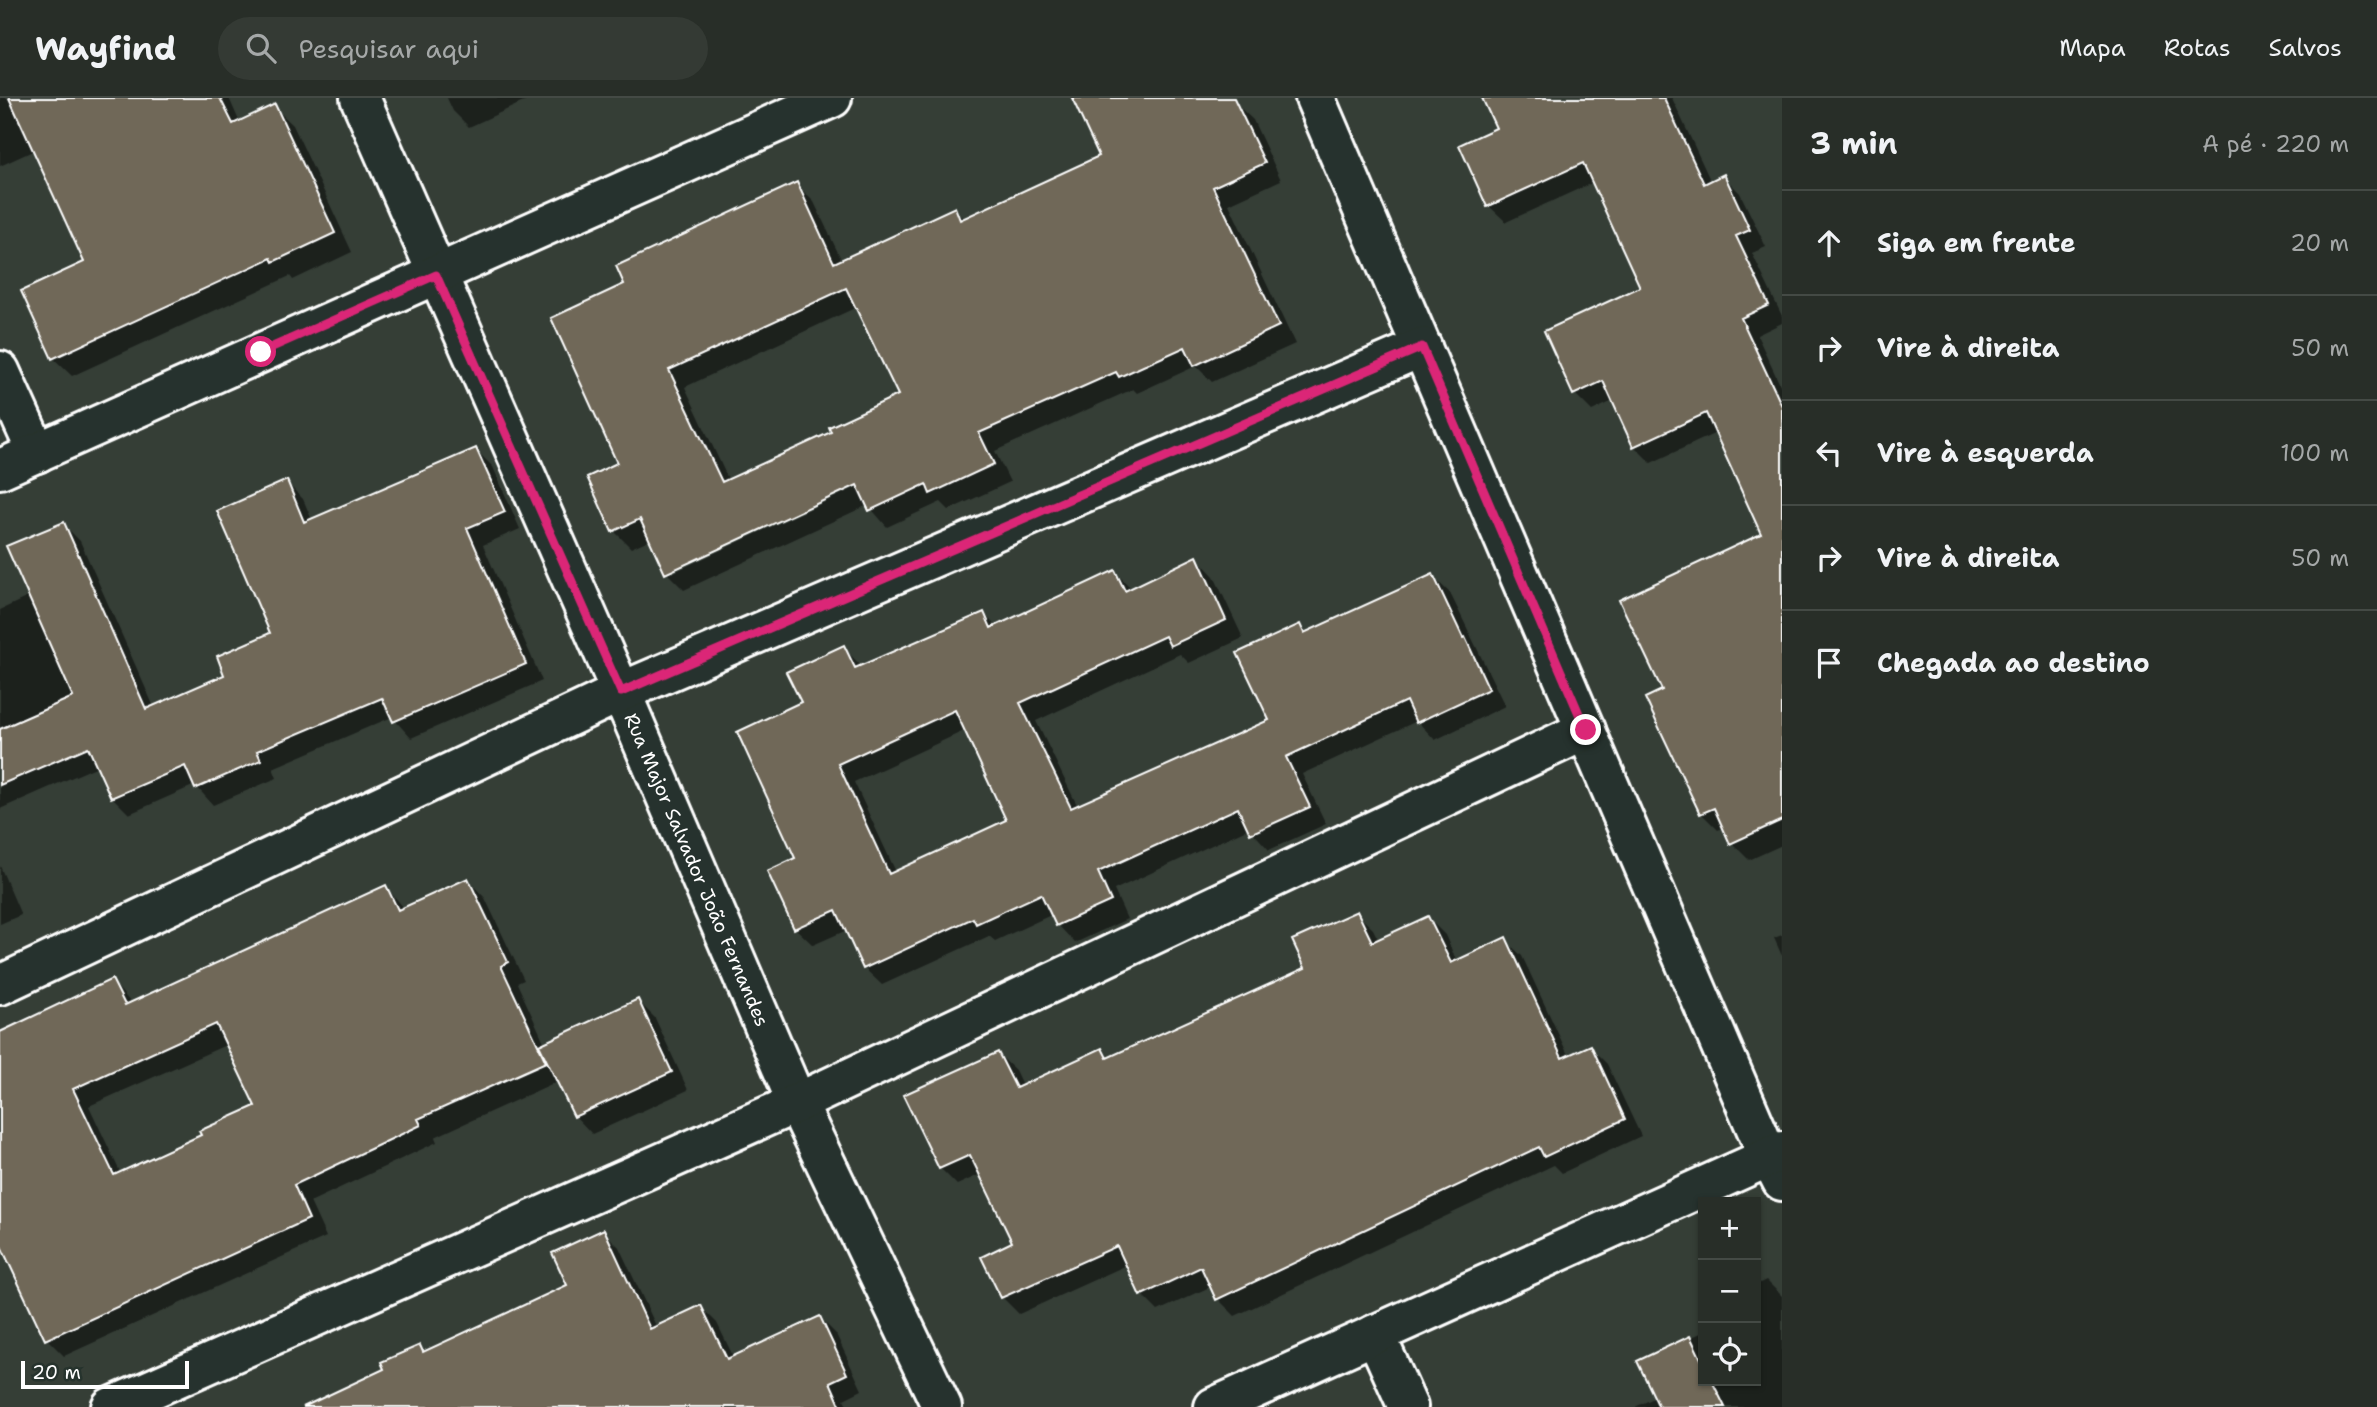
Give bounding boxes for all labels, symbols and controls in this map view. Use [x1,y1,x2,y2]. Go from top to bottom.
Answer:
search box [218,17,708,80]
text: Wayfind [35,26,176,71]
icon: search [242,29,280,67]
text: Pesquisar aqui [298,31,479,66]
text: Mapa [2059,32,2126,64]
text: Rotas [2164,32,2231,64]
text: Salvos [2269,32,2342,64]
text: 3 min [1810,123,1897,164]
text: A pé · 220 m [2202,129,2349,159]
icon: ahead [1810,224,1848,262]
text: Siga em frente [1877,225,2076,260]
text: 20 m [2290,228,2349,258]
icon: right [1810,329,1848,367]
text: Vire à direita [1877,330,2059,365]
text: 50 m [2291,333,2349,363]
route start [245,336,276,367]
icon: left [1810,434,1848,472]
text: Vire à esquerda [1877,435,2094,470]
text: 100 m [2280,438,2349,468]
icon: right [1810,539,1848,577]
text: Vire à direita [1877,540,2059,575]
text: 50 m [2291,543,2349,573]
icon: arrive [1810,644,1848,682]
text: Chegada ao destino [1877,645,2150,680]
street label: Rua Major Salvador João Fernandes [618,709,775,1030]
route end [1570,714,1601,745]
map controls [1698,1197,1761,1386]
button: + [1698,1197,1761,1260]
button: − [1698,1260,1761,1323]
button: locate [1698,1323,1761,1386]
scale bar [21,1358,189,1390]
text: 20 m [32,1360,81,1385]

